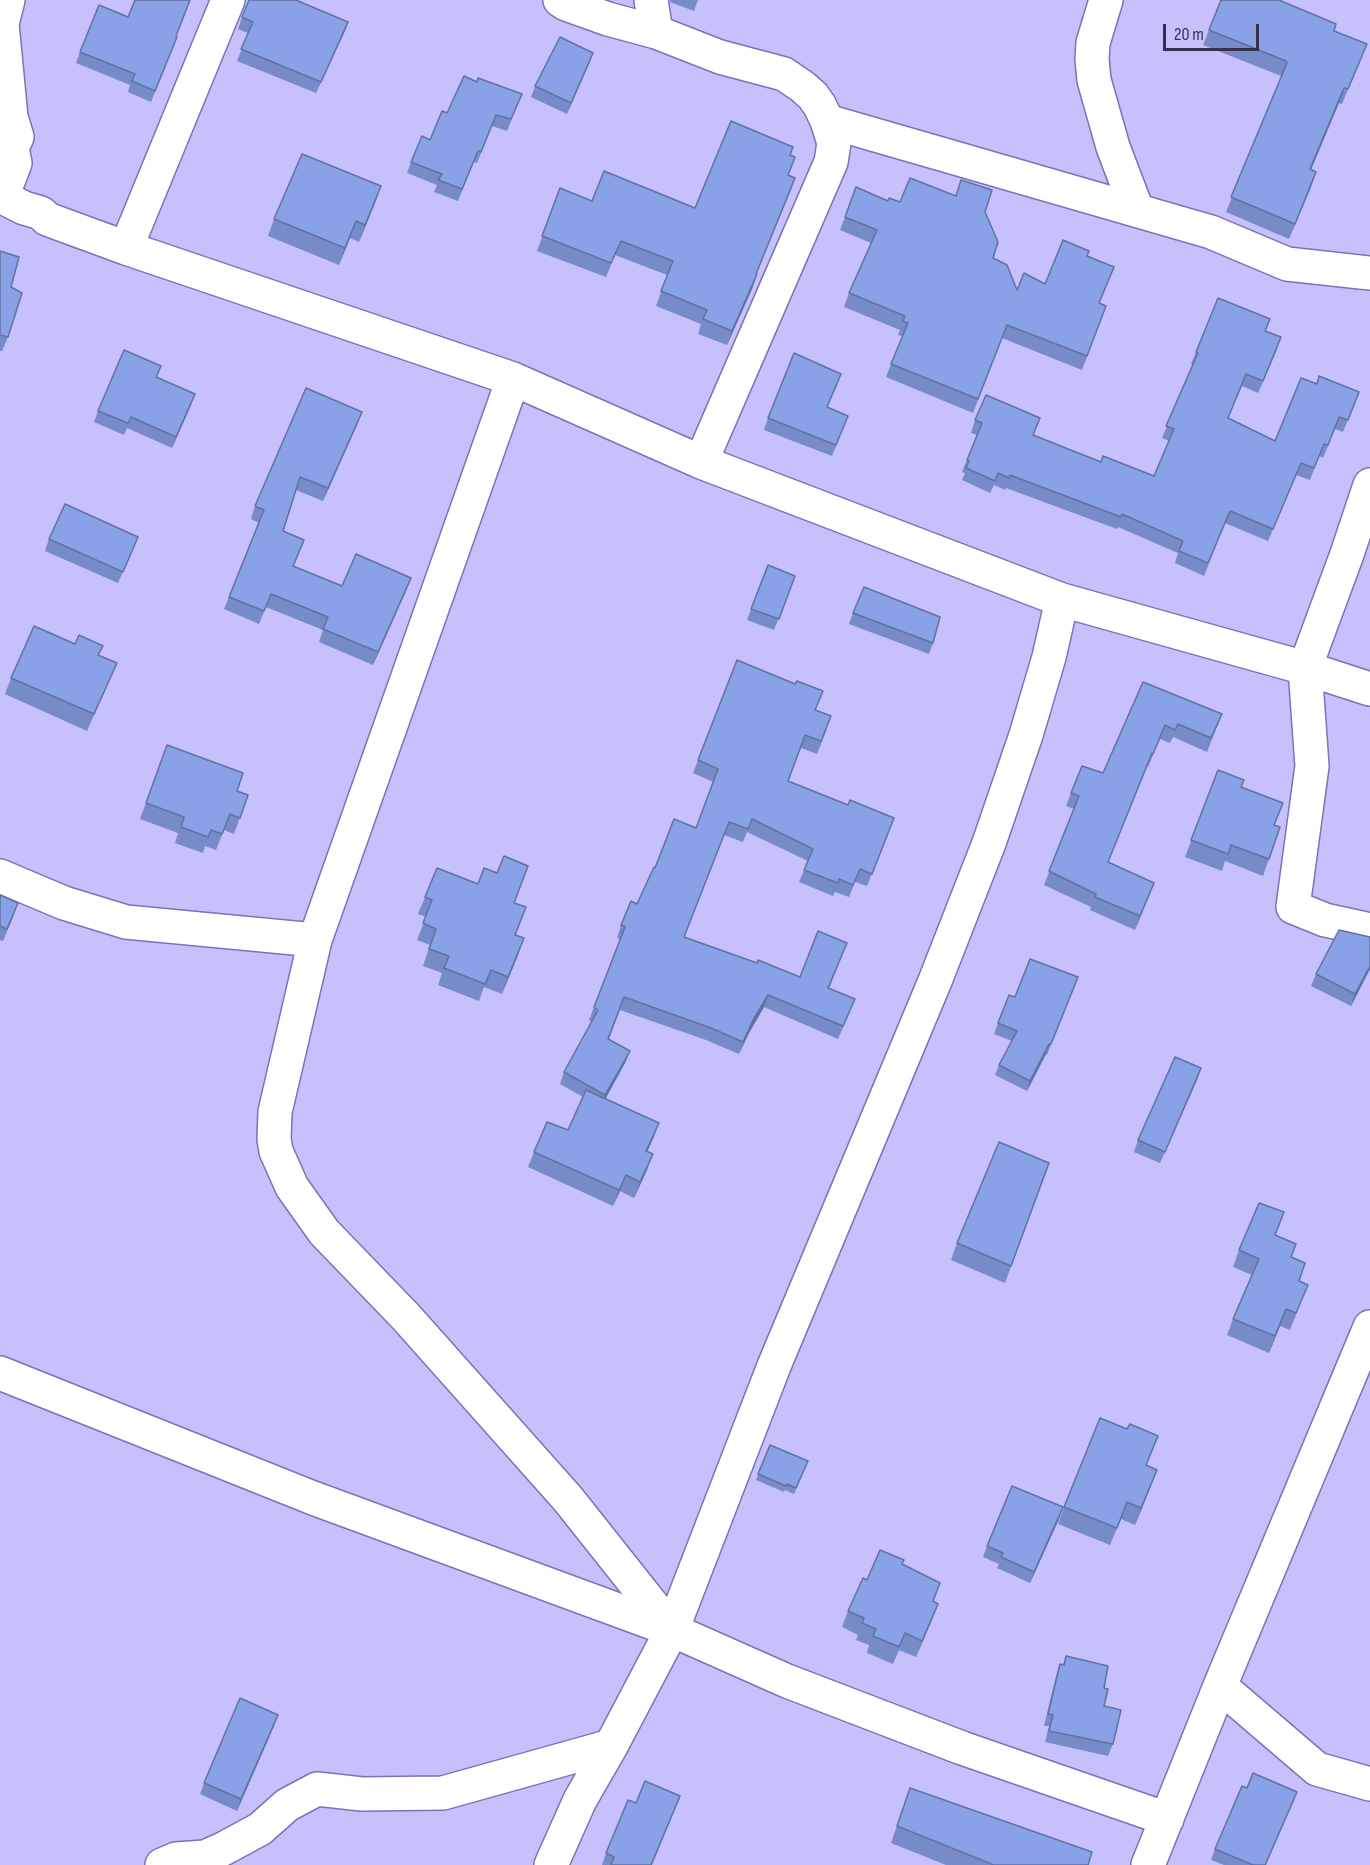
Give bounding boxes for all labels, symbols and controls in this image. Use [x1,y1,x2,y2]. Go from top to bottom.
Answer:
scale bar [1166,12,1262,50]
text: 20 m [1174,24,1204,45]

